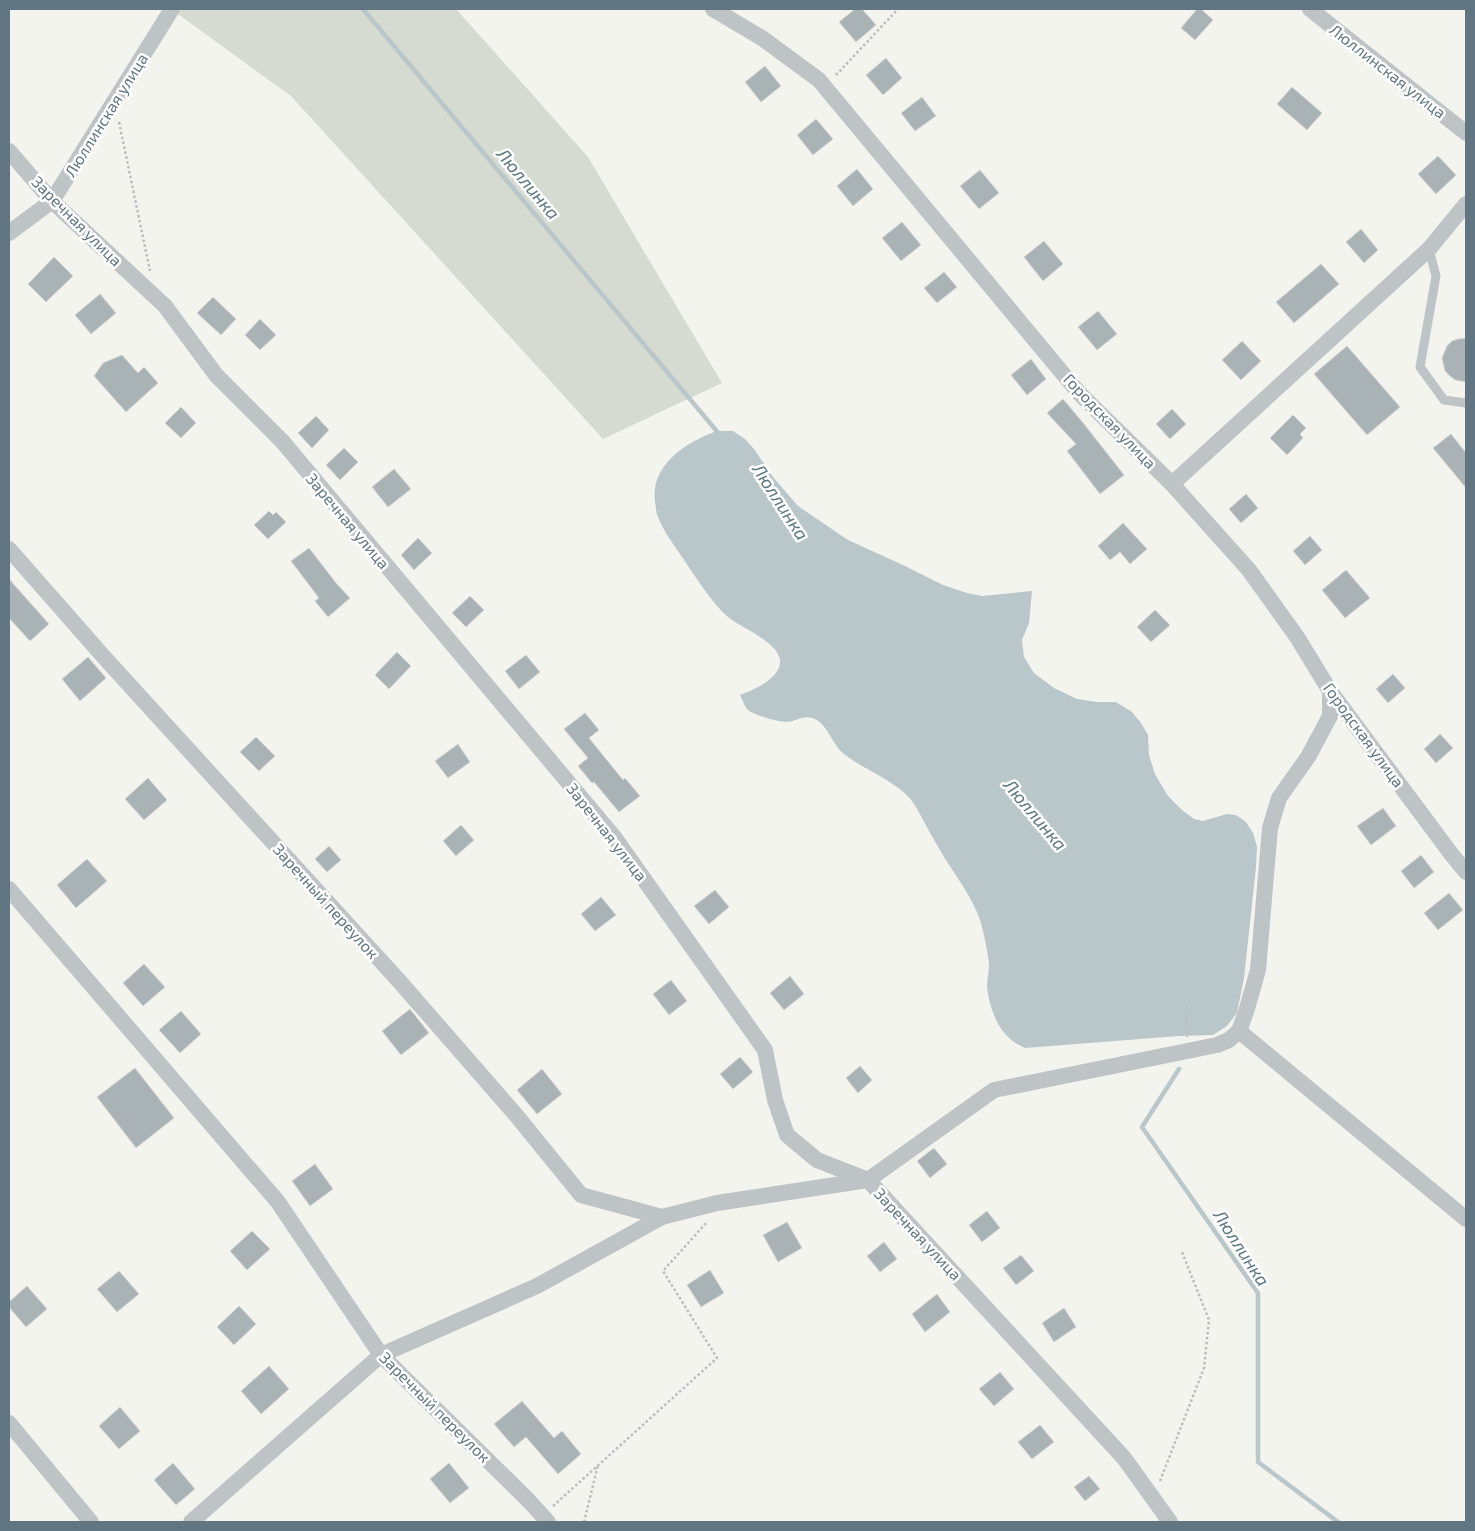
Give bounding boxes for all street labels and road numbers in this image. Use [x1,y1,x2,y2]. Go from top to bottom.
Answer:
street label: Люллинская улица [1326,19,1450,123]
street label: Люллинская улица [60,49,152,181]
street label: Заречная улица [28,172,126,270]
street label: Городская улица [1059,369,1161,473]
street label: Заречная улица [302,469,394,573]
street label: Городская улица [1319,679,1409,791]
street label: Заречная улица [562,779,652,885]
street label: Заречный переулок [269,839,383,963]
street label: Заречная улица [870,1184,966,1284]
street label: Заречный переулок [375,1347,495,1467]

